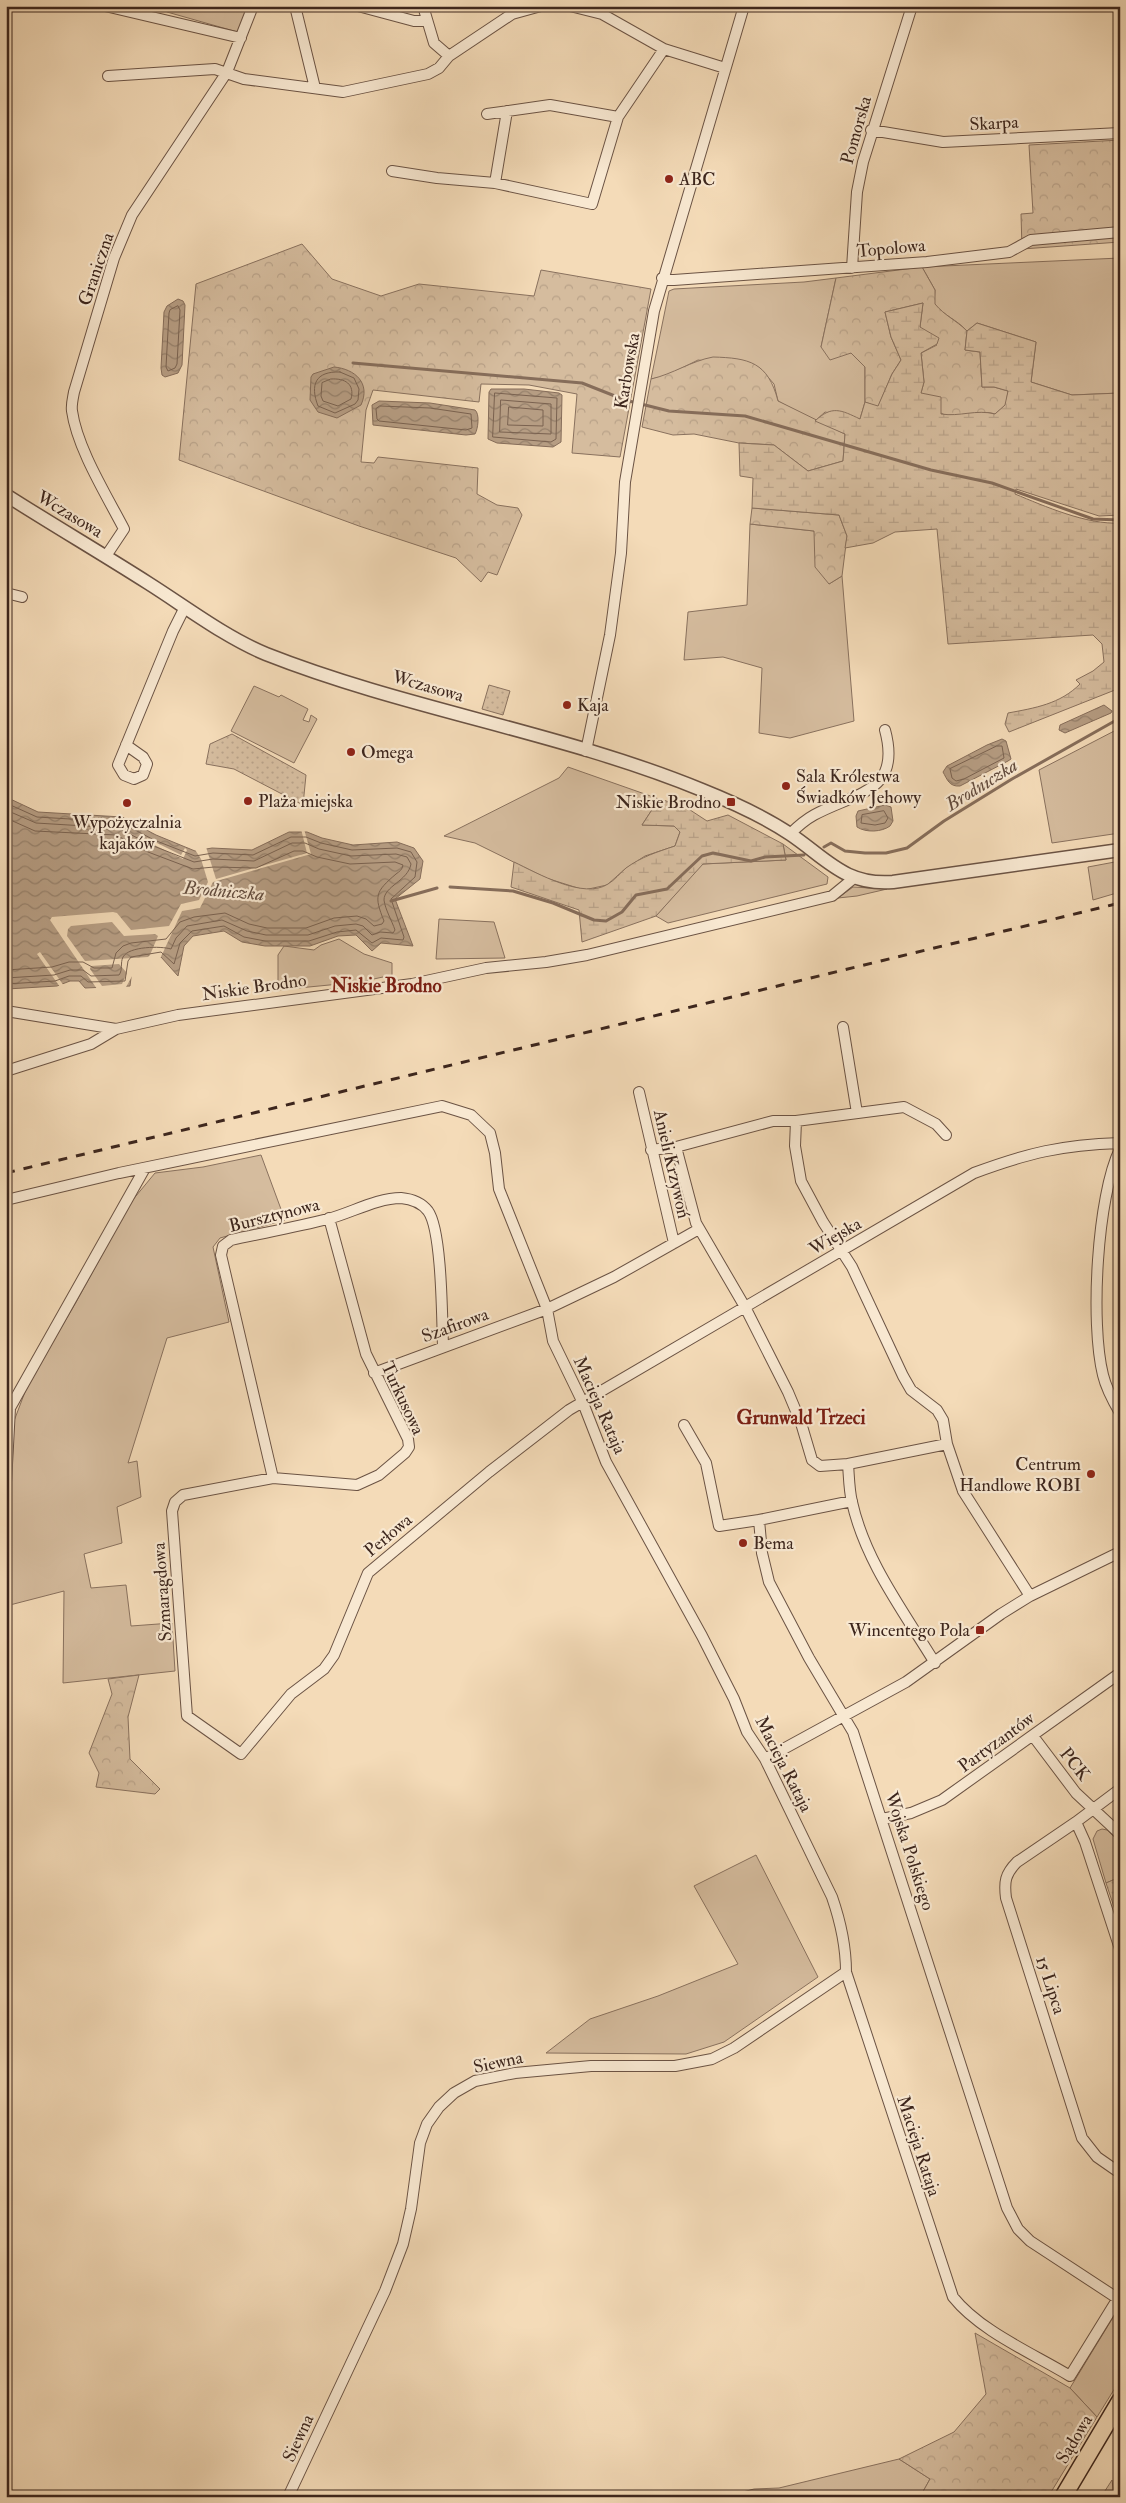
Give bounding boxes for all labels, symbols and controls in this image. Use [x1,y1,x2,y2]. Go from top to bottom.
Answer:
street label: Pomorska [836,93,877,167]
street label: Skarpa [969,111,1020,136]
place label: ABC [678,168,715,191]
marker: ABC [663,173,675,185]
street label: Graniczna [73,229,120,309]
street label: Topolowa [856,234,927,263]
street label: Karbowska [609,330,646,411]
street label: Wczasowa [32,485,108,543]
street label: Wczasowa [389,665,467,708]
place label: Kaja [577,694,609,717]
marker: Kaja [561,699,573,711]
place label: Omega [361,741,414,764]
marker: Omega [345,746,357,758]
water label: Brodniczka [940,753,1022,817]
place label: Sala Królestwa Świadków Jehowy [796,765,922,809]
marker: Sala Królestwa Świadków Jehowy [780,780,792,792]
place label: Plaża miejska [258,790,353,813]
place label: Niskie Brodno [616,791,721,814]
marker: Plaża miejska [242,795,254,807]
marker: Niskie Brodno [725,796,737,808]
marker: Wypożyczalnia kajaków [121,797,133,809]
place label: Wypożyczalnia kajaków [71,811,182,855]
water label: Brodniczka [182,875,265,906]
street label: Niskie Brodno [200,969,308,1006]
district label: Niskie Brodno [329,974,442,998]
street label: Anieli Krzywoń [648,1106,695,1221]
street label: Bursztynowa [226,1193,322,1238]
street label: Wiejska [804,1212,866,1261]
street label: Szafirowa [418,1303,492,1348]
street label: Macieja Rataja [568,1353,632,1458]
street label: Turkusowa [376,1358,430,1439]
district label: Grunwald Trzeci [736,1406,866,1430]
place label: Centrum Handlowe ROBI [959,1453,1081,1497]
marker: Centrum Handlowe ROBI [1085,1468,1097,1480]
street label: Perłowa [360,1508,418,1562]
place label: Bema [753,1532,794,1555]
marker: Bema [737,1537,749,1549]
street label: Szmaragdowa [148,1541,177,1642]
place label: Wincentego Pola [847,1619,971,1642]
marker: Wincentego Pola [974,1624,986,1636]
street label: Partyzantów [954,1707,1040,1778]
street label: Macieja Rataja [750,1712,818,1817]
street label: PCK [1054,1743,1095,1786]
street label: Wojska Polskiego [879,1788,940,1914]
street label: 15 Lipca [1030,1953,1071,2018]
street label: Siewna [471,2046,526,2079]
street label: Macieja Rataja [891,2093,946,2200]
street label: Siewna [277,2410,320,2466]
street label: Sądowa [1051,2410,1098,2468]

